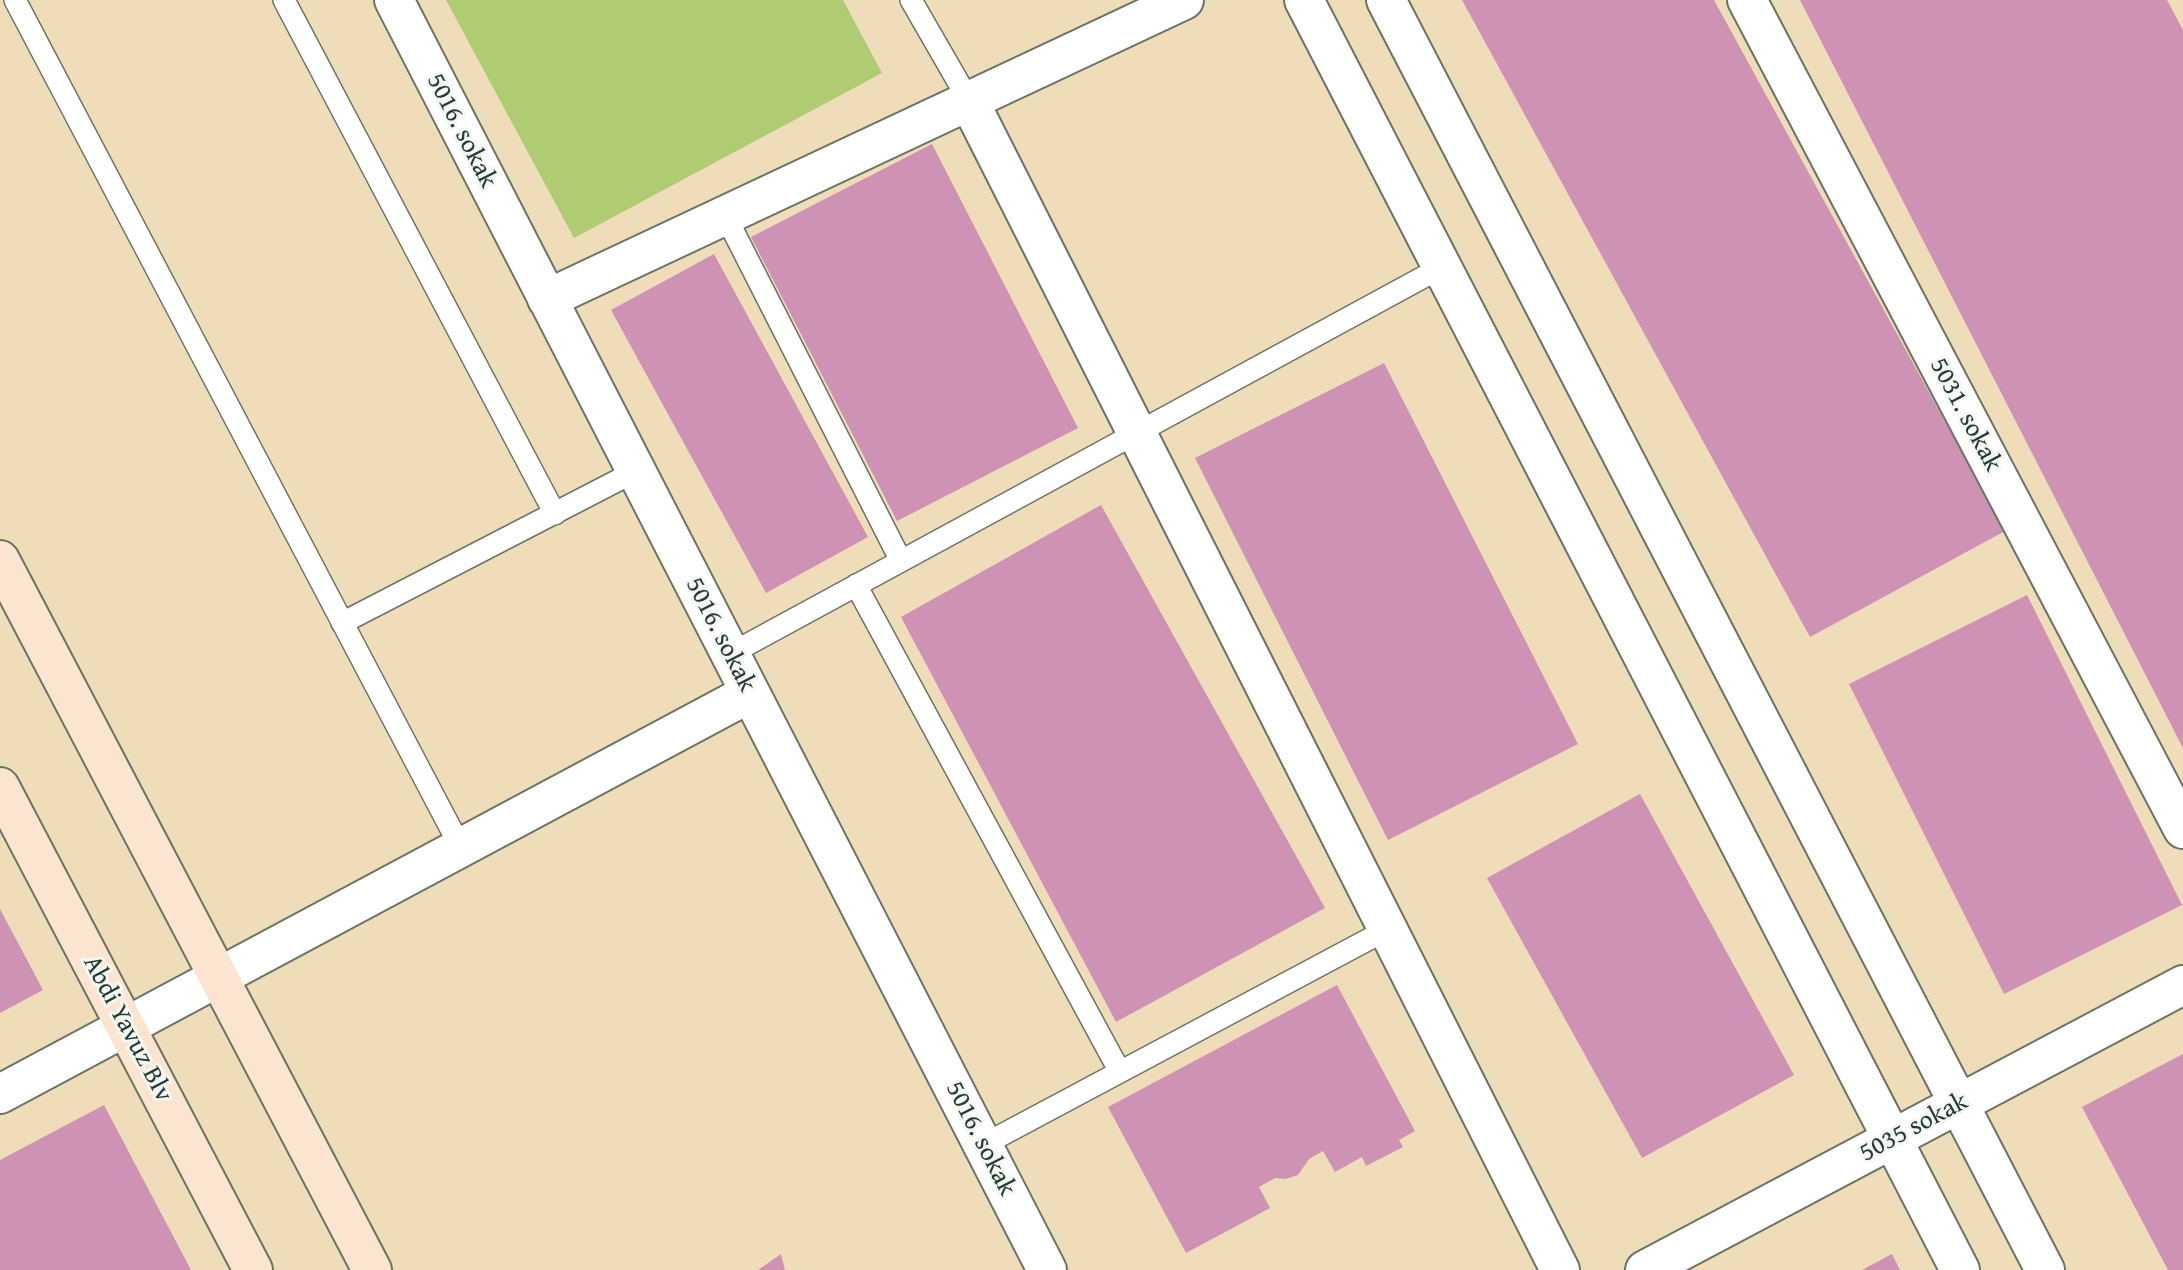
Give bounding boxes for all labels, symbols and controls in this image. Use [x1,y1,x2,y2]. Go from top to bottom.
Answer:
street label: 5016. sokak [419,69,503,193]
street label: 5031. sokak [1922,353,2008,477]
street label: 5016. sokak [678,573,762,697]
street label: Abdi Yavuz Blv [75,951,179,1107]
street label: 5016. sokak [938,1077,1022,1201]
street label: 5035 sokak [1855,1087,1973,1169]

